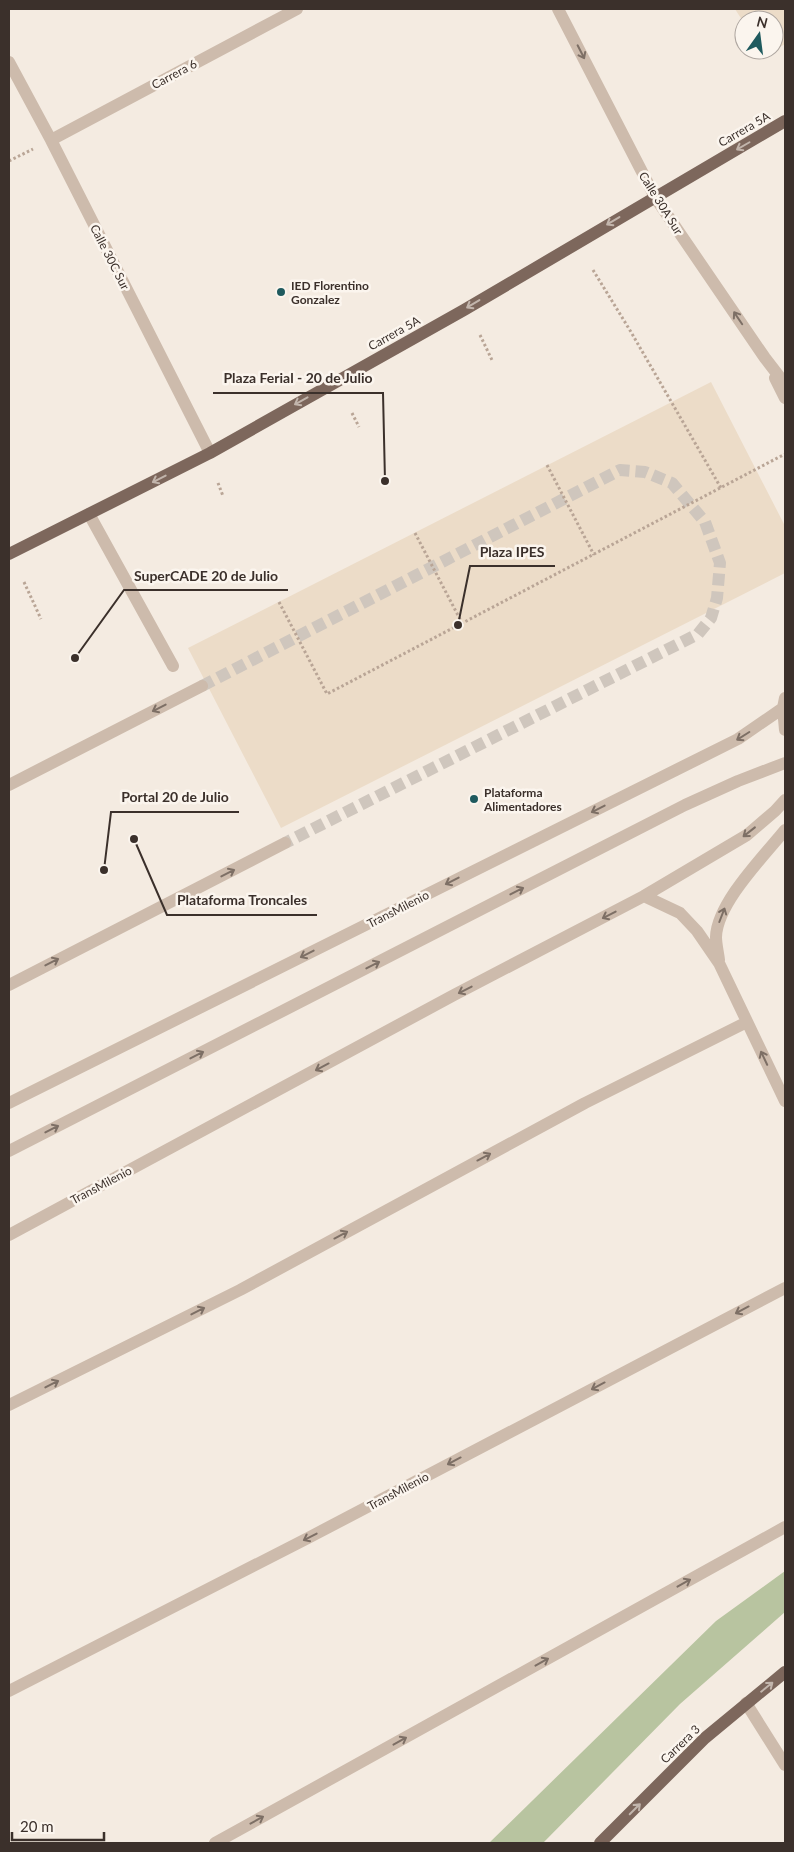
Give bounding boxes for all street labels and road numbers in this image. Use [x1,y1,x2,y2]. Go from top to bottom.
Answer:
street label: Carrera 6 [149,56,199,92]
street label: Carrera 5A [715,108,773,150]
street label: Calle 30A Sur [636,169,687,238]
street label: Calle 30C Sur [87,222,133,293]
street label: Carrera 5A [365,312,423,353]
street label: TransMilenio [365,887,432,931]
street label: TransMilenio [68,1163,134,1207]
street label: TransMilenio [365,1469,431,1513]
street label: Carrera 3 [657,1722,703,1766]

